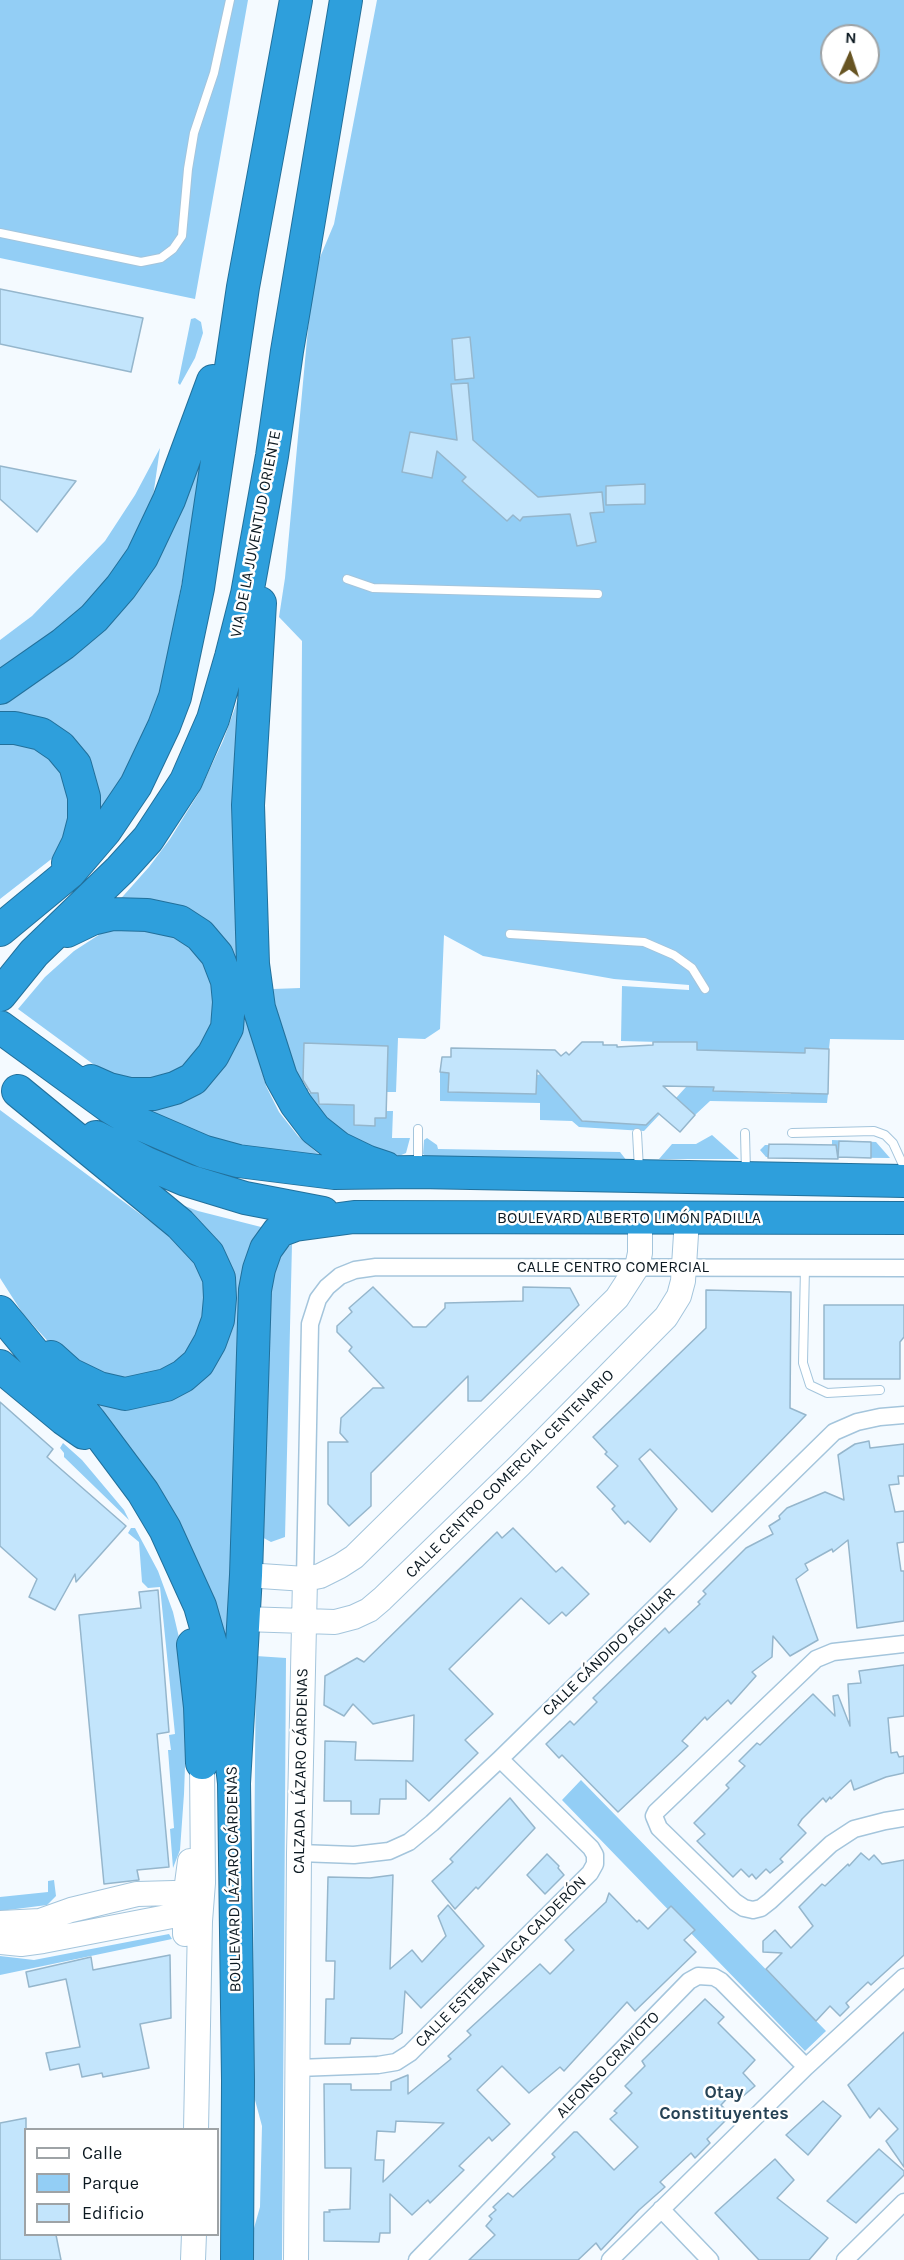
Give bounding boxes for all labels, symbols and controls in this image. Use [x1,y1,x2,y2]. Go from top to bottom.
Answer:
north arrow [820,24,880,84]
text: N [845,28,857,47]
street label: VIA DE LA JUVENTUD ORIENTE [226,429,286,639]
street label: BOULEVARD ALBERTO LIMÓN PADILLA [497,1208,761,1228]
street label: CALLE CENTRO COMERCIAL [517,1257,709,1277]
street label: CALLE CENTRO COMERCIAL CENTENARIO [402,1366,618,1582]
street label: CALLE CÁNDIDO AGUILAR [539,1584,679,1720]
street label: CALZADA LÁZARO CÁRDENAS [290,1668,312,1874]
street label: BOULEVARD LÁZARO CÁRDENAS [222,1766,246,1992]
street label: CALLE ESTEBAN VACA CALDERÓN [412,1873,590,2051]
street label: ALFONSO CRAVIOTO [552,2008,664,2122]
district label: Otay Constituyentes [659,2082,789,2124]
legend [24,2128,219,2236]
text: Calle [82,2142,122,2164]
text: Parque [82,2172,139,2194]
text: Edificio [82,2202,144,2224]

